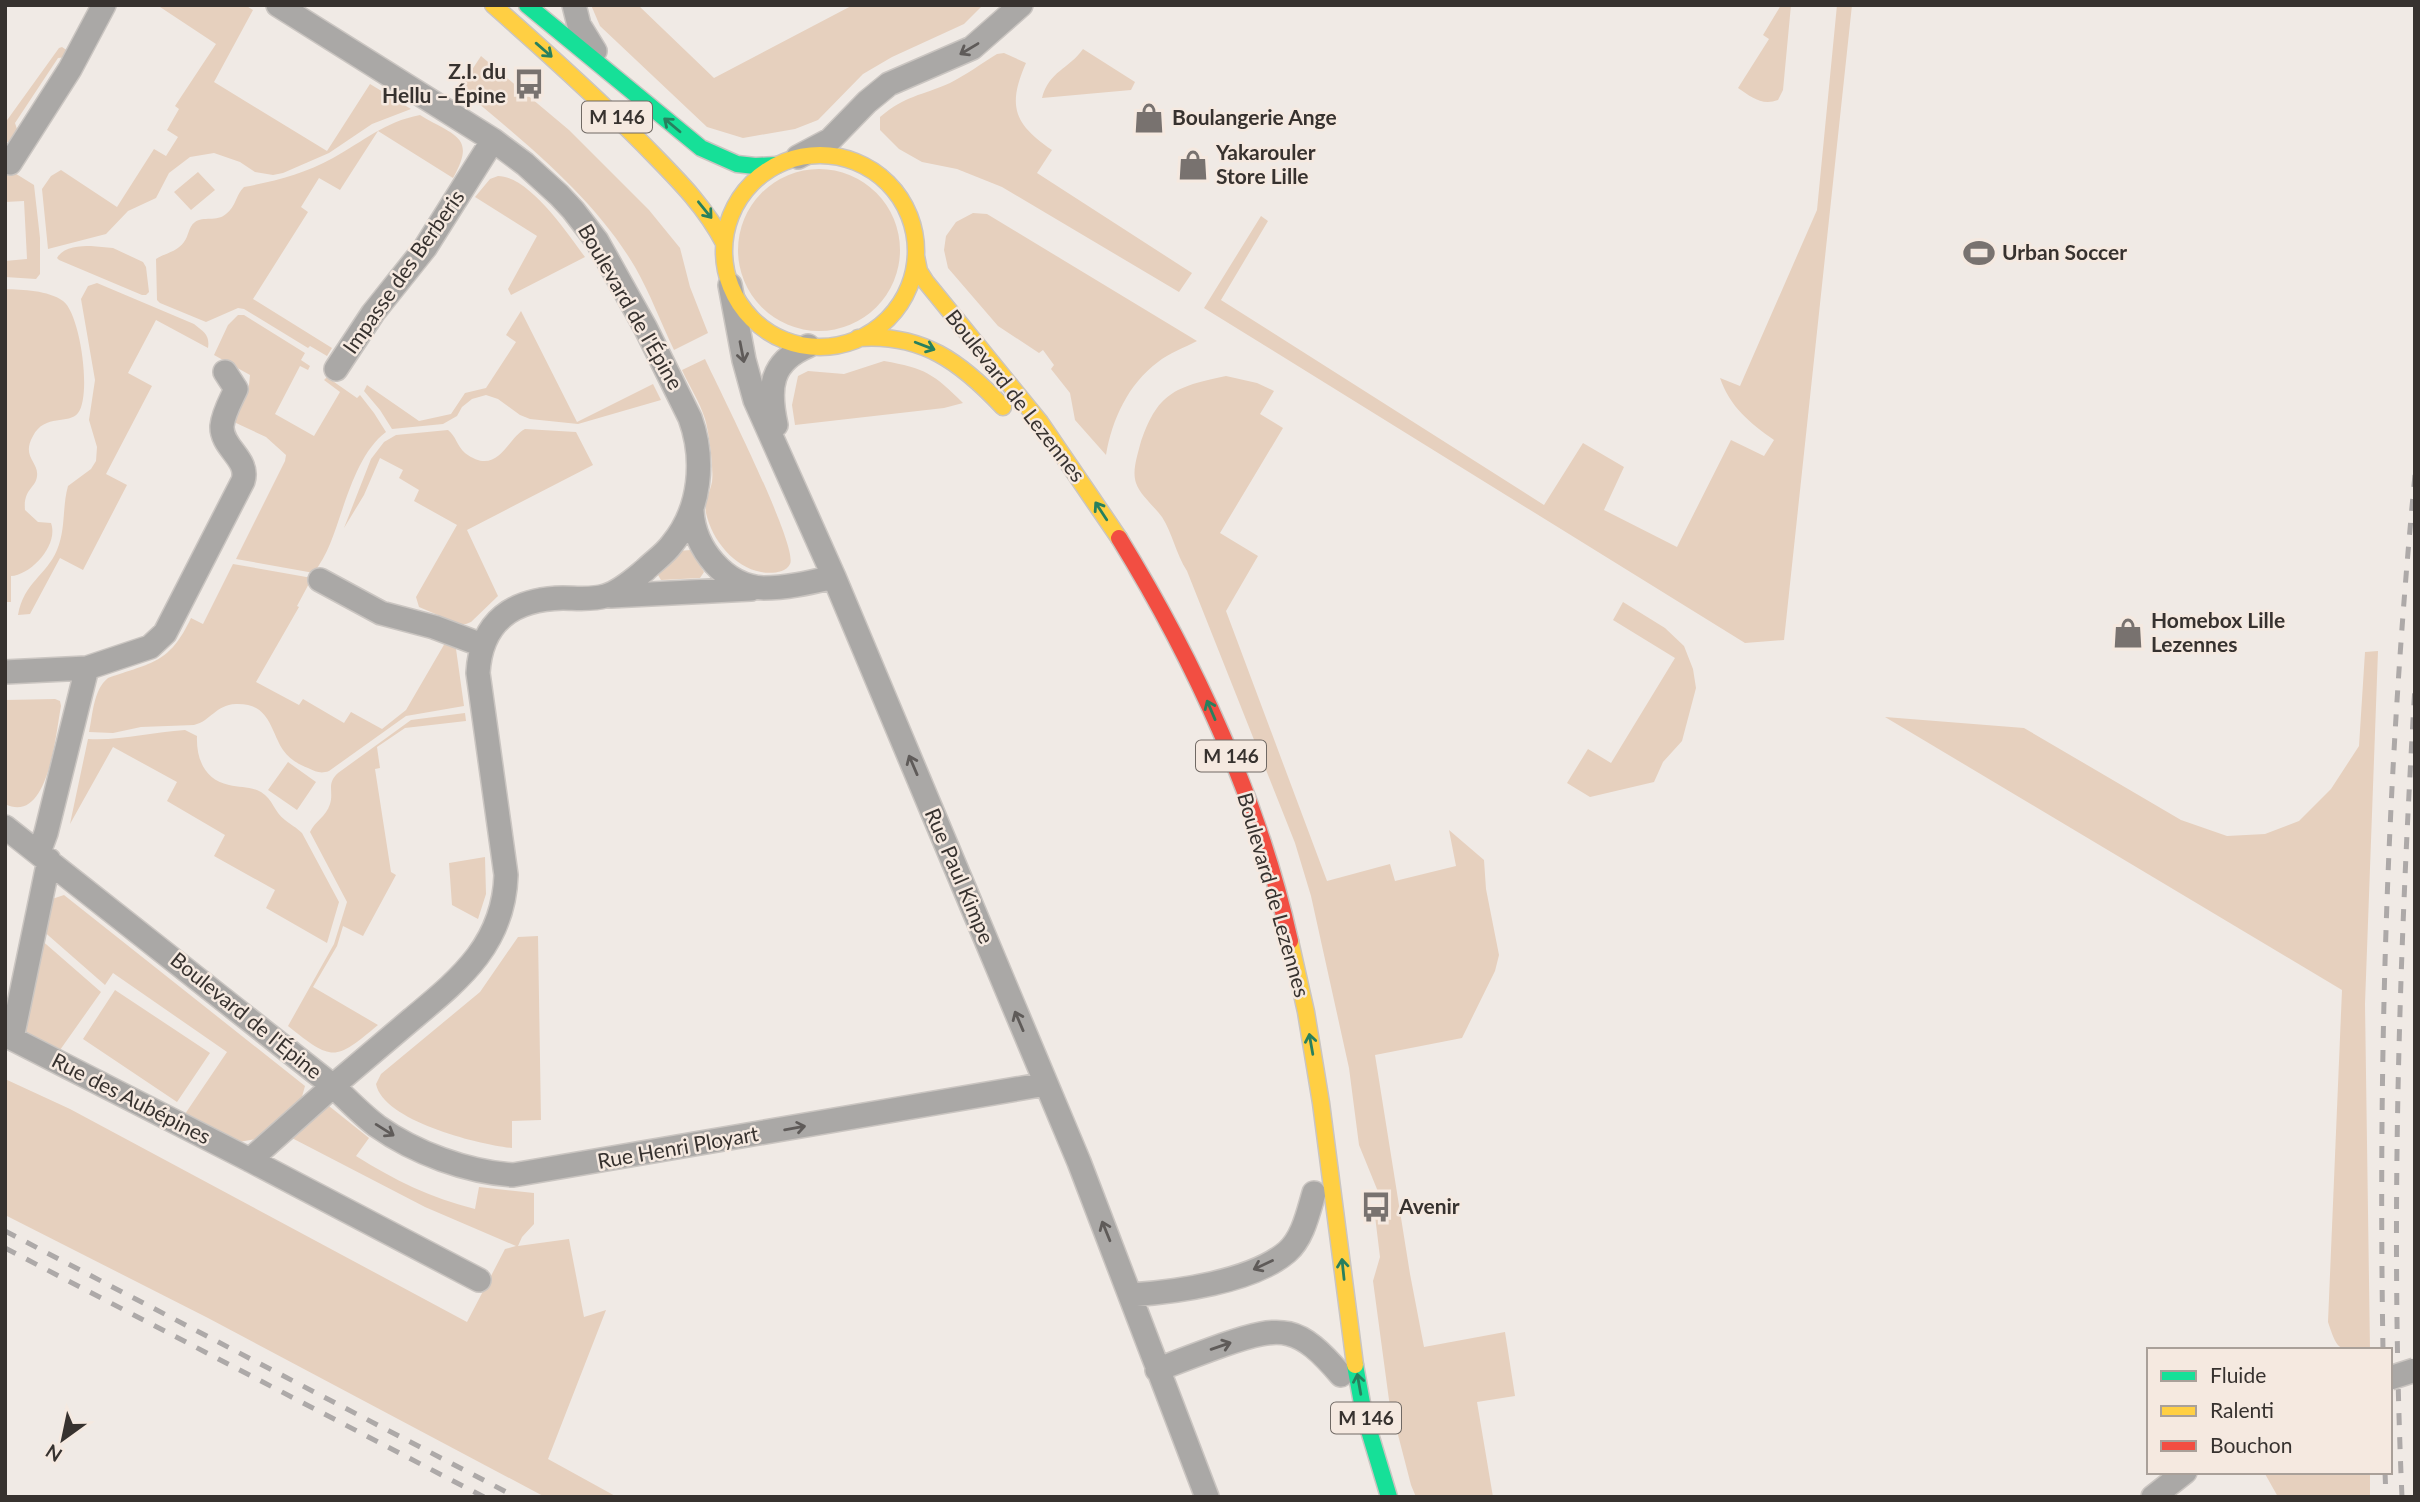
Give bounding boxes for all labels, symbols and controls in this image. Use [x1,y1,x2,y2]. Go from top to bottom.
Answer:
one-way arrow [535,42,553,58]
one-way arrow [959,42,979,56]
place label: Z.I. du Hellu – Épine [382,58,506,107]
bus stop icon: Z.I. du Hellu – Épine [512,67,546,101]
shop icon: Boulangerie Ange [1132,101,1166,135]
road number: M 146 [582,102,652,132]
place label: Boulangerie Ange [1172,104,1337,129]
one-way arrow [663,117,681,133]
place label: Yakarouler Store Lille [1215,139,1316,188]
shop icon: Yakarouler Store Lille [1176,148,1210,182]
street label: Impasse des Berberis [337,185,469,358]
one-way arrow [697,201,713,219]
street label: Boulevard de l'Épine [574,219,689,394]
sports icon: Urban Soccer [1962,236,1996,270]
place label: Urban Soccer [2002,239,2127,264]
street label: Boulevard de Lezennes [941,304,1091,486]
one-way arrow [736,340,750,363]
one-way arrow [914,341,935,354]
one-way arrow [1094,501,1108,521]
place label: Homebox Lille Lezennes [2151,607,2285,656]
shop icon: Homebox Lille Lezennes [2111,616,2145,650]
one-way arrow [1204,700,1217,721]
road number: M 146 [1196,740,1266,772]
one-way arrow [906,755,919,777]
street label: Boulevard de Lezennes [1233,789,1316,1000]
street label: Rue Paul Kimpe [921,804,1000,947]
street label: Boulevard de l'Épine [166,946,328,1083]
one-way arrow [1012,1010,1025,1032]
one-way arrow [1304,1033,1317,1056]
street label: Rue des Aubépines [48,1047,215,1148]
street label: Rue Henri Ployart [595,1120,761,1173]
one-way arrow [784,1121,806,1134]
one-way arrow [374,1124,394,1138]
bus stop icon: Avenir [1359,1190,1393,1224]
place label: Avenir [1398,1193,1460,1218]
one-way arrow [1099,1221,1112,1242]
one-way arrow [1253,1259,1274,1272]
one-way arrow [1336,1259,1349,1281]
one-way arrow [1210,1339,1232,1351]
legend [2147,1348,2392,1474]
text: Fluide [2210,1362,2266,1387]
one-way arrow [1352,1373,1365,1396]
text: Ralenti [2210,1397,2274,1422]
road number: M 146 [1331,1402,1401,1434]
north arrow [28,1404,98,1474]
text: Bouchon [2210,1432,2292,1457]
text: N [41,1440,66,1467]

